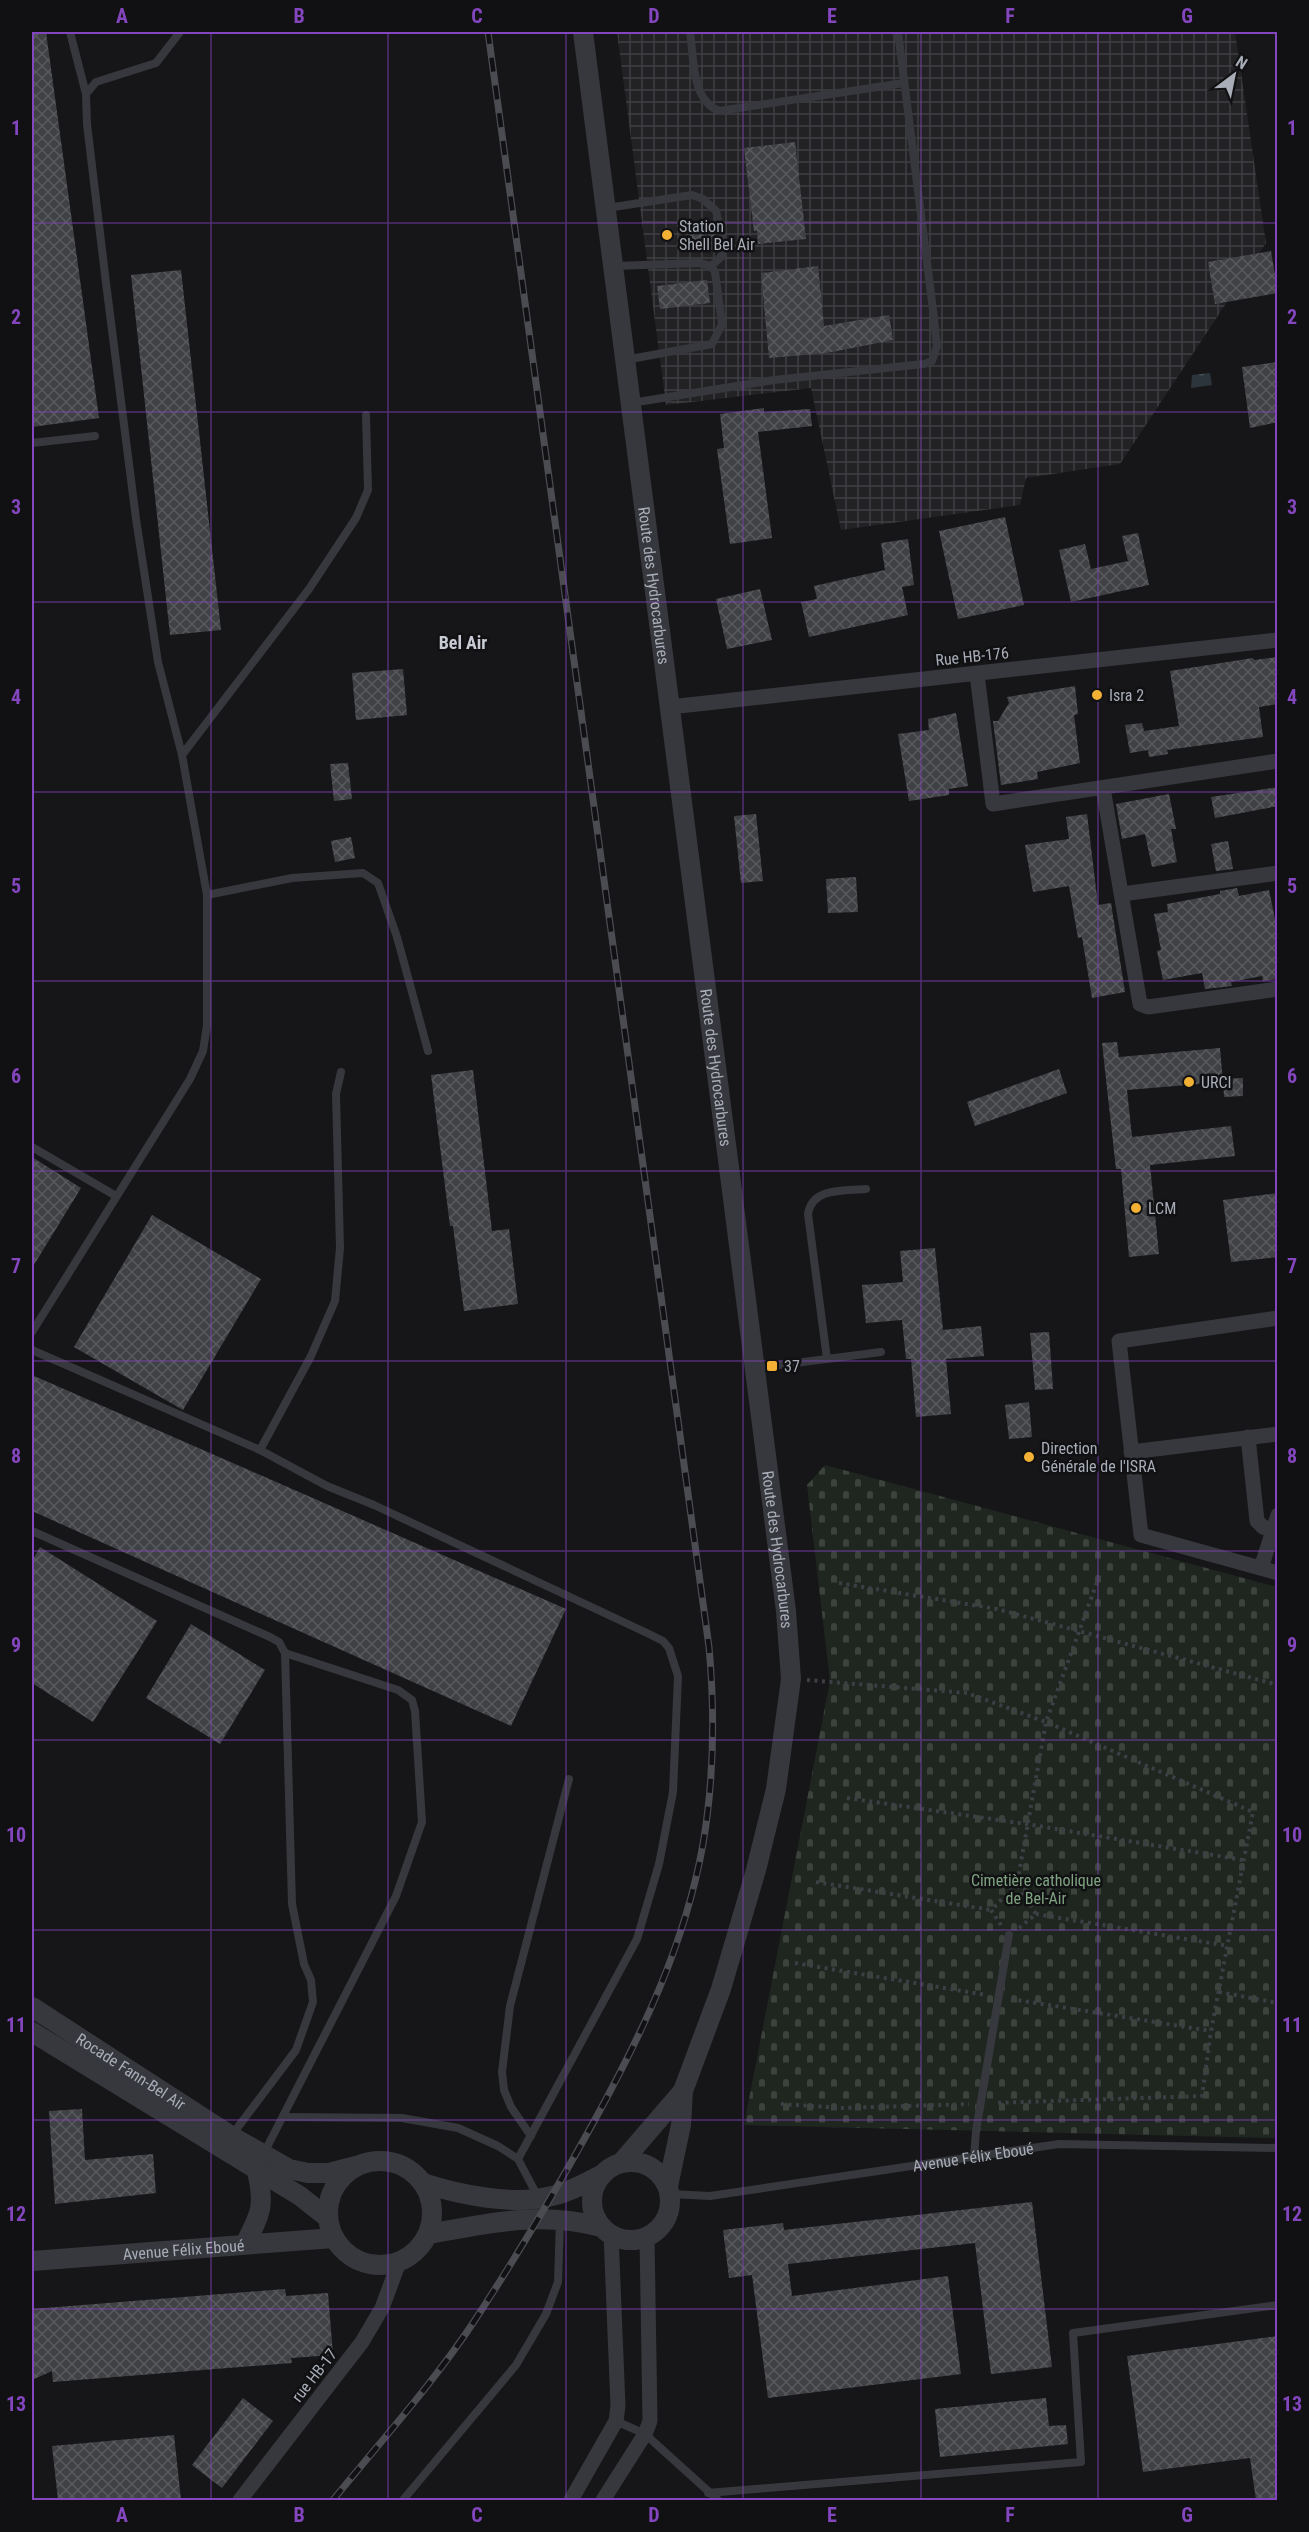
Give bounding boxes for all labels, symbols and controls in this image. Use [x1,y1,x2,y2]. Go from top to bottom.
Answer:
text: A [116,4,128,28]
text: B [293,4,305,28]
text: C [471,4,483,28]
text: D [648,4,660,28]
text: E [827,4,837,28]
text: F [1005,4,1015,28]
text: G [1181,4,1193,28]
north arrow [1204,45,1264,105]
text: N [1232,52,1251,73]
text: 1 [11,116,21,140]
text: 1 [1287,116,1297,140]
place label: Station Shell Bel Air [679,217,755,254]
marker: Station Shell Bel Air [660,228,674,242]
text: 2 [11,305,21,329]
text: 2 [1287,305,1297,329]
text: 3 [11,495,21,519]
text: 3 [1287,495,1297,519]
street label: Route des Hydrocarbures [634,506,673,665]
district label: Bel Air [439,632,487,653]
street label: Rue HB-176 [934,643,1010,670]
text: 4 [11,685,21,709]
text: 4 [1287,685,1297,709]
place label: Isra 2 [1109,686,1144,705]
marker: Isra 2 [1090,688,1104,702]
text: 5 [11,874,21,898]
text: 5 [1287,874,1297,898]
street label: Route des Hydrocarbures [696,988,735,1148]
text: 6 [11,1064,21,1088]
text: 6 [1287,1064,1297,1088]
place label: URCI [1201,1073,1232,1092]
marker: URCI [1182,1075,1196,1089]
place label: LCM [1148,1199,1176,1218]
marker: LCM [1129,1201,1143,1215]
text: 7 [11,1254,21,1278]
text: 7 [1287,1254,1297,1278]
place label: 37 [784,1357,800,1376]
marker: 37 [765,1359,779,1373]
place label: Direction Générale de l'ISRA [1041,1439,1156,1476]
text: 8 [11,1444,21,1468]
text: 8 [1287,1444,1297,1468]
marker: Direction Générale de l'ISRA [1022,1450,1036,1464]
street label: Route des Hydrocarbures [758,1470,796,1629]
text: 9 [11,1633,21,1657]
text: 9 [1287,1633,1297,1657]
text: 10 [6,1823,26,1847]
text: 10 [1282,1823,1302,1847]
park label: Cimetière catholique de Bel-Air [971,1871,1101,1908]
text: 11 [6,2013,26,2037]
text: 11 [1282,2013,1302,2037]
street label: Rocade Fann-Bel Air [72,2029,189,2114]
street label: Avenue Félix Eboué [911,2139,1035,2176]
text: 12 [6,2202,26,2226]
text: 12 [1282,2202,1302,2226]
street label: Avenue Félix Eboué [122,2236,245,2264]
street label: rue HB-17 [288,2345,341,2406]
text: 13 [6,2392,26,2416]
text: 13 [1282,2392,1302,2416]
text: A [116,2503,128,2527]
text: B [293,2503,305,2527]
text: C [471,2503,483,2527]
text: D [648,2503,660,2527]
text: E [827,2503,837,2527]
text: F [1005,2503,1015,2527]
text: G [1181,2503,1193,2527]

